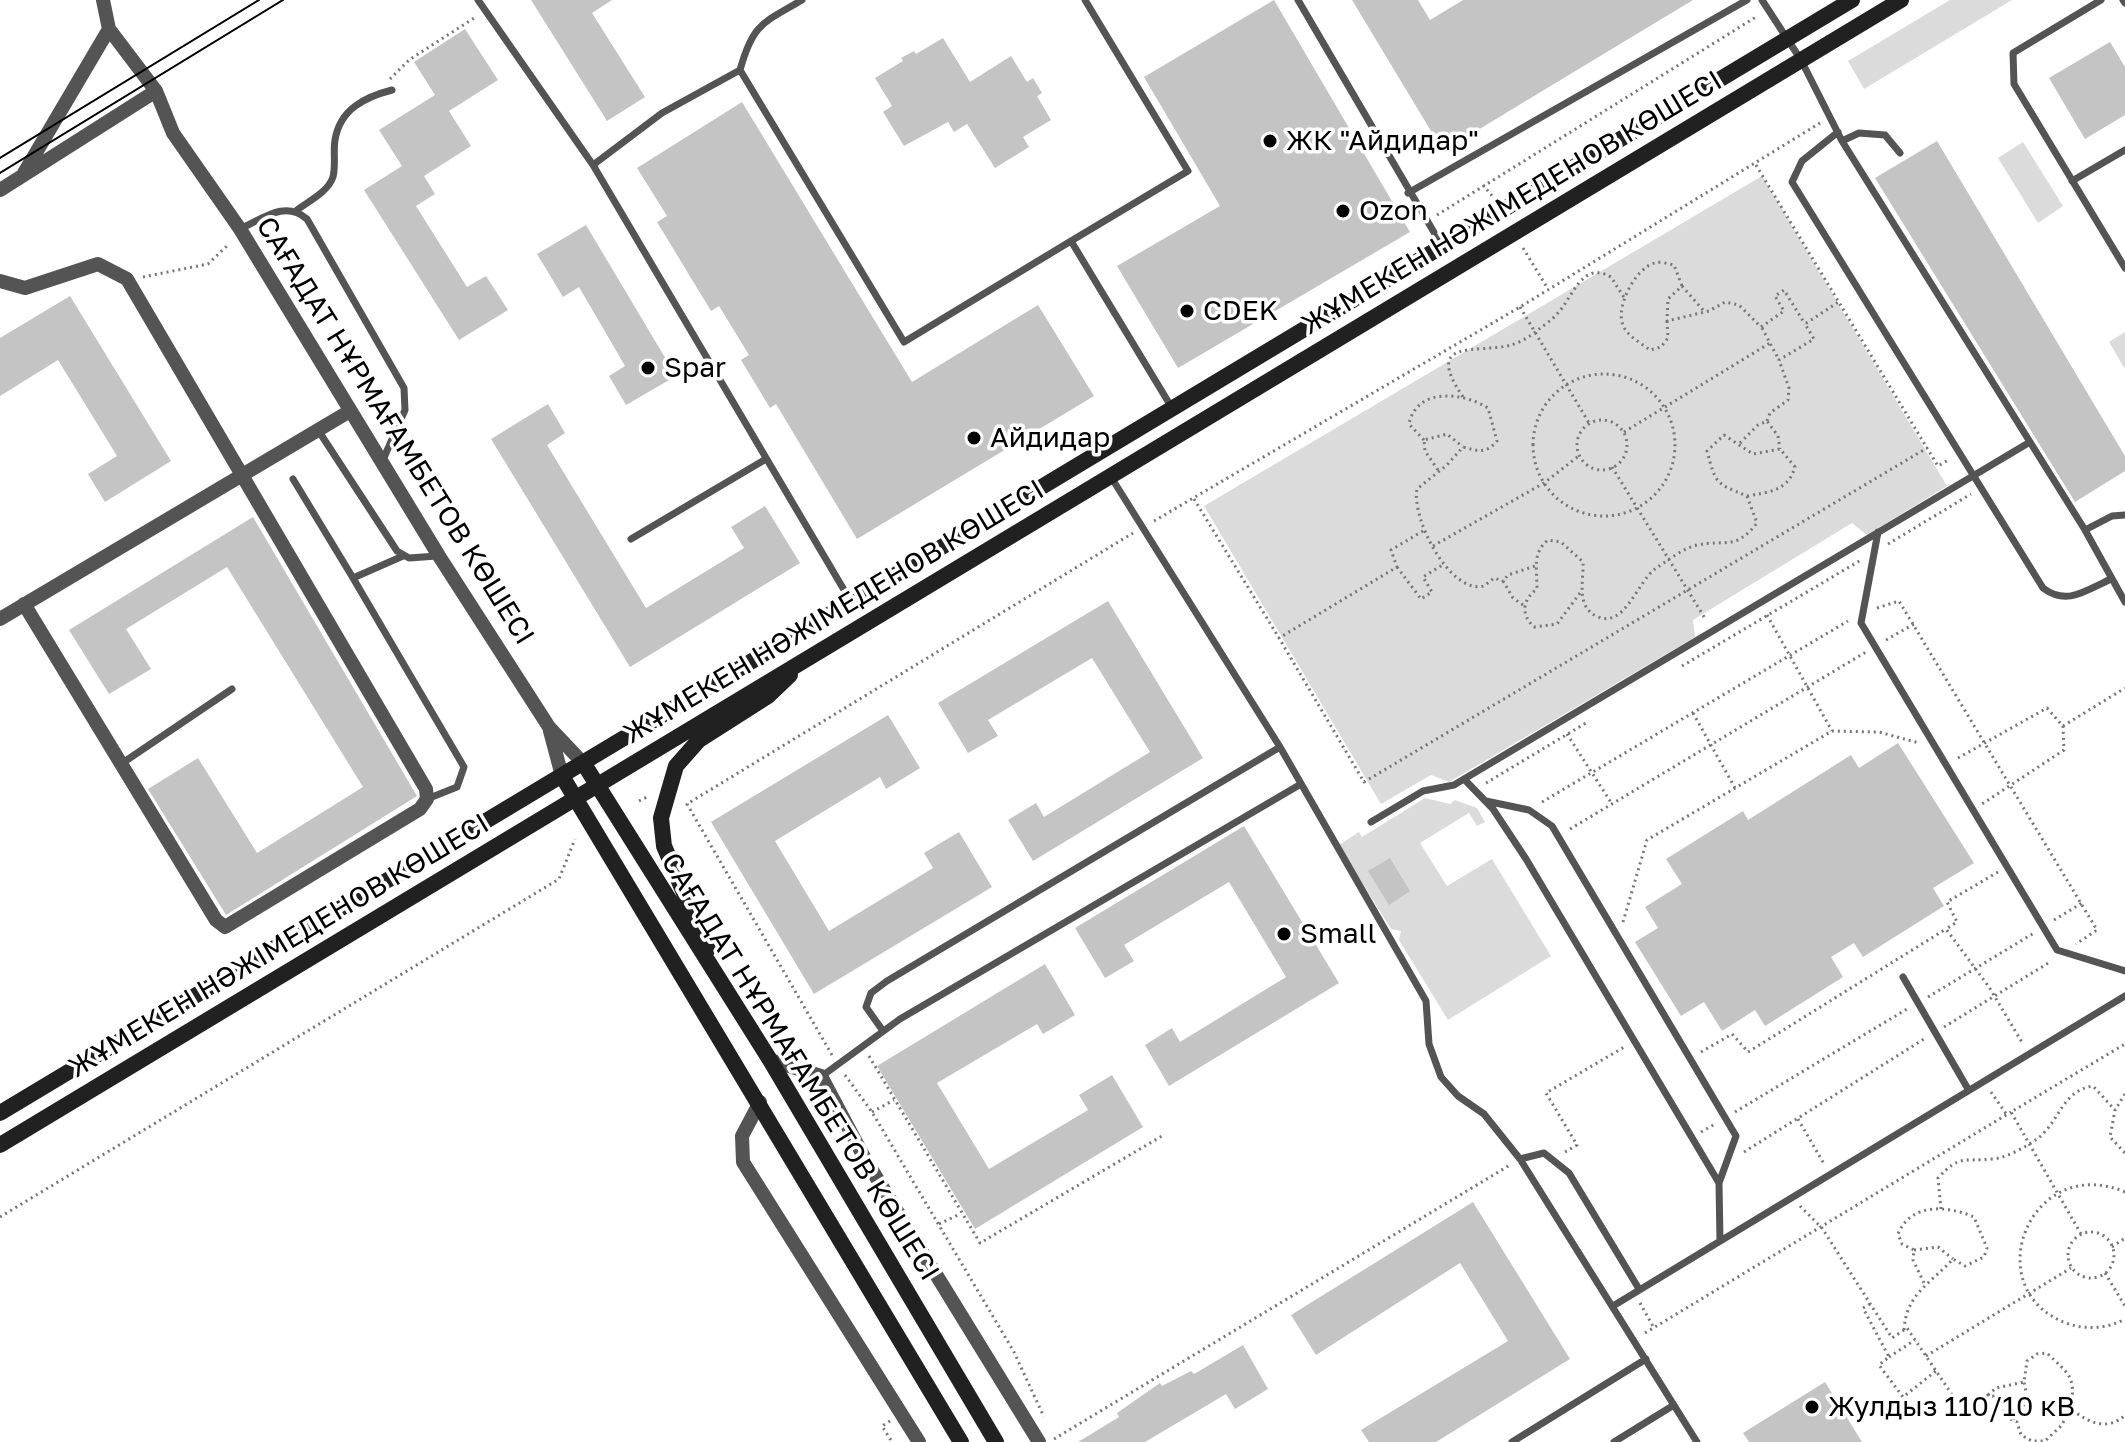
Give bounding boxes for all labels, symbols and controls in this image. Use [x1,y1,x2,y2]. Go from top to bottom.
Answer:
street label: ЖҰМЕКЕН НӘЖІМЕДЕНОВ КӨШЕСІ [1296,64,1728,342]
place label: ЖК "Айдидар" [1286,124,1479,158]
marker: ЖК "Айдидар" [1261,132,1279,150]
place label: Ozon [1359,194,1428,228]
marker: Ozon [1334,202,1352,220]
street label: САҒАДАТ НҰРМАҒАМБЕТОВ КӨШЕСІ [249,211,541,651]
place label: CDEK [1203,294,1278,328]
marker: CDEK [1178,302,1196,320]
place label: Spar [664,351,726,385]
marker: Spar [639,359,657,377]
place label: Айдидар [990,421,1110,455]
marker: Айдидар [965,429,983,447]
street label: ЖҰМЕКЕН НӘЖІМЕДЕНОВ КӨШЕСІ [618,473,1050,751]
street label: ЖҰМЕКЕН НӘЖІМЕДЕНОВ КӨШЕСІ [63,807,495,1085]
street label: САҒАДАТ НҰРМАҒАМБЕТОВ КӨШЕСІ [654,847,946,1287]
place label: Small [1300,917,1376,951]
marker: Small [1275,925,1293,943]
place label: Жулдыз 110/10 кВ [1828,1390,2075,1424]
marker: Жулдыз 110/10 кВ [1803,1398,1821,1416]

